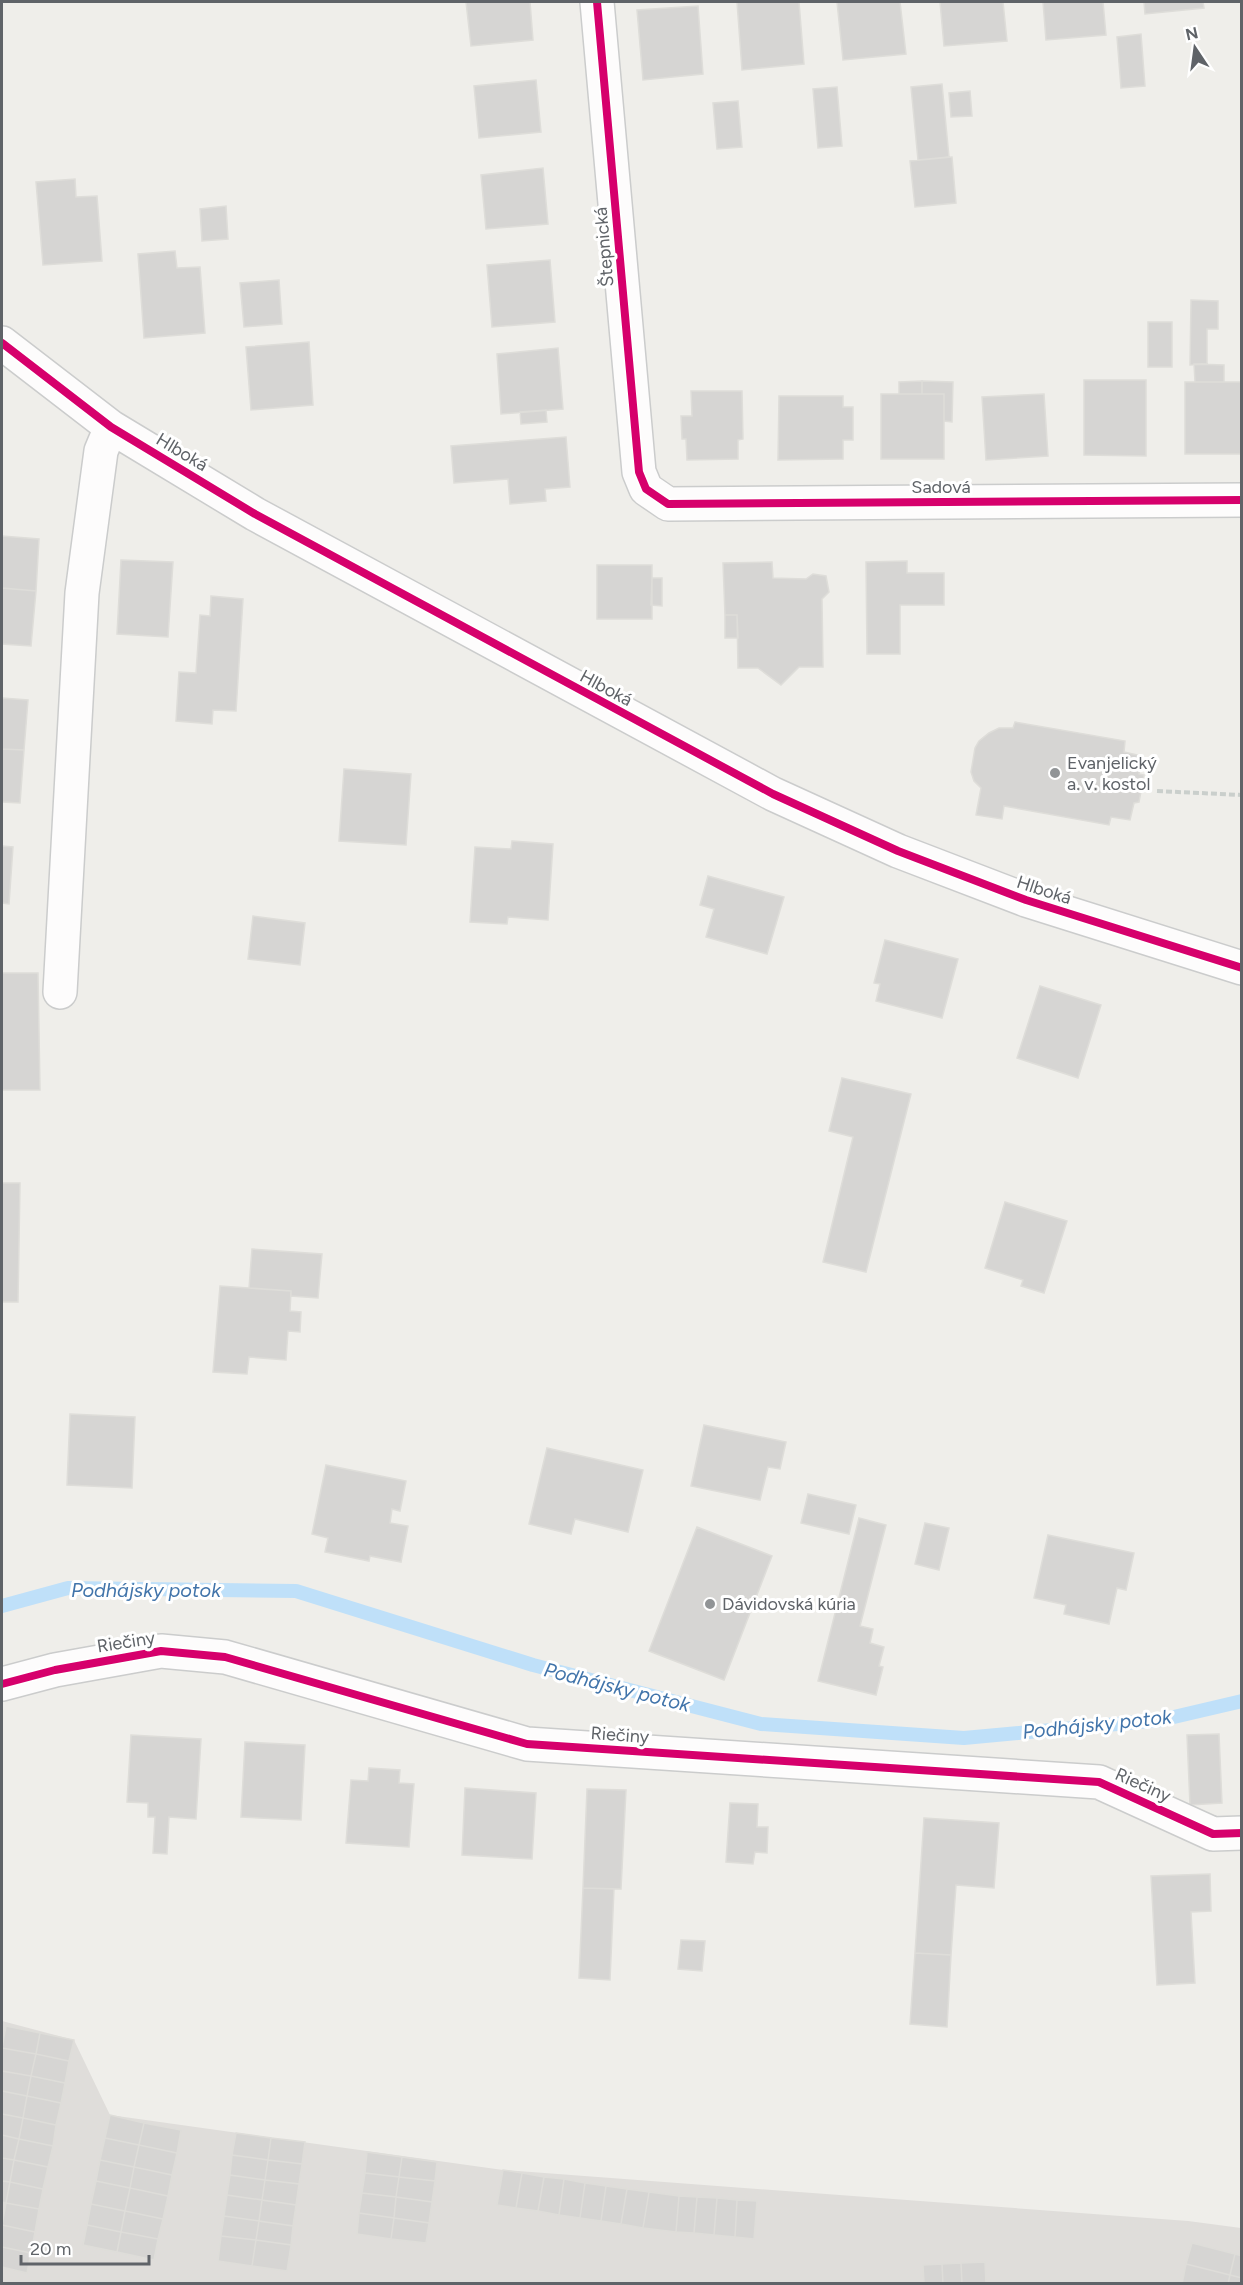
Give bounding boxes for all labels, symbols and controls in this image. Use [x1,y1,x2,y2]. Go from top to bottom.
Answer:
north arrow [1165,18,1225,78]
text: N [1184,23,1200,45]
street label: Štepnická [590,206,618,288]
street label: Hlboká [152,428,212,476]
street label: Sadová [911,476,971,498]
street label: Hlboká [576,665,636,711]
place label: Evanjelický a. v. kostol [1067,752,1157,795]
marker: Evanjelický a. v. kostol [1048,766,1062,780]
street label: Hlboká [1014,871,1074,909]
water label: Podhájsky potok [71,1578,222,1602]
place label: Dávidovská kúria [722,1593,856,1615]
marker: Dávidovská kúria [703,1597,717,1611]
street label: Riečiny [95,1626,157,1657]
water label: Podhájsky potok [541,1657,694,1717]
water label: Podhájsky potok [1021,1704,1174,1744]
street label: Riečiny [590,1722,651,1748]
street label: Riečiny [1112,1763,1175,1807]
scale bar [21,2228,148,2266]
text: 20 m [30,2238,71,2260]

